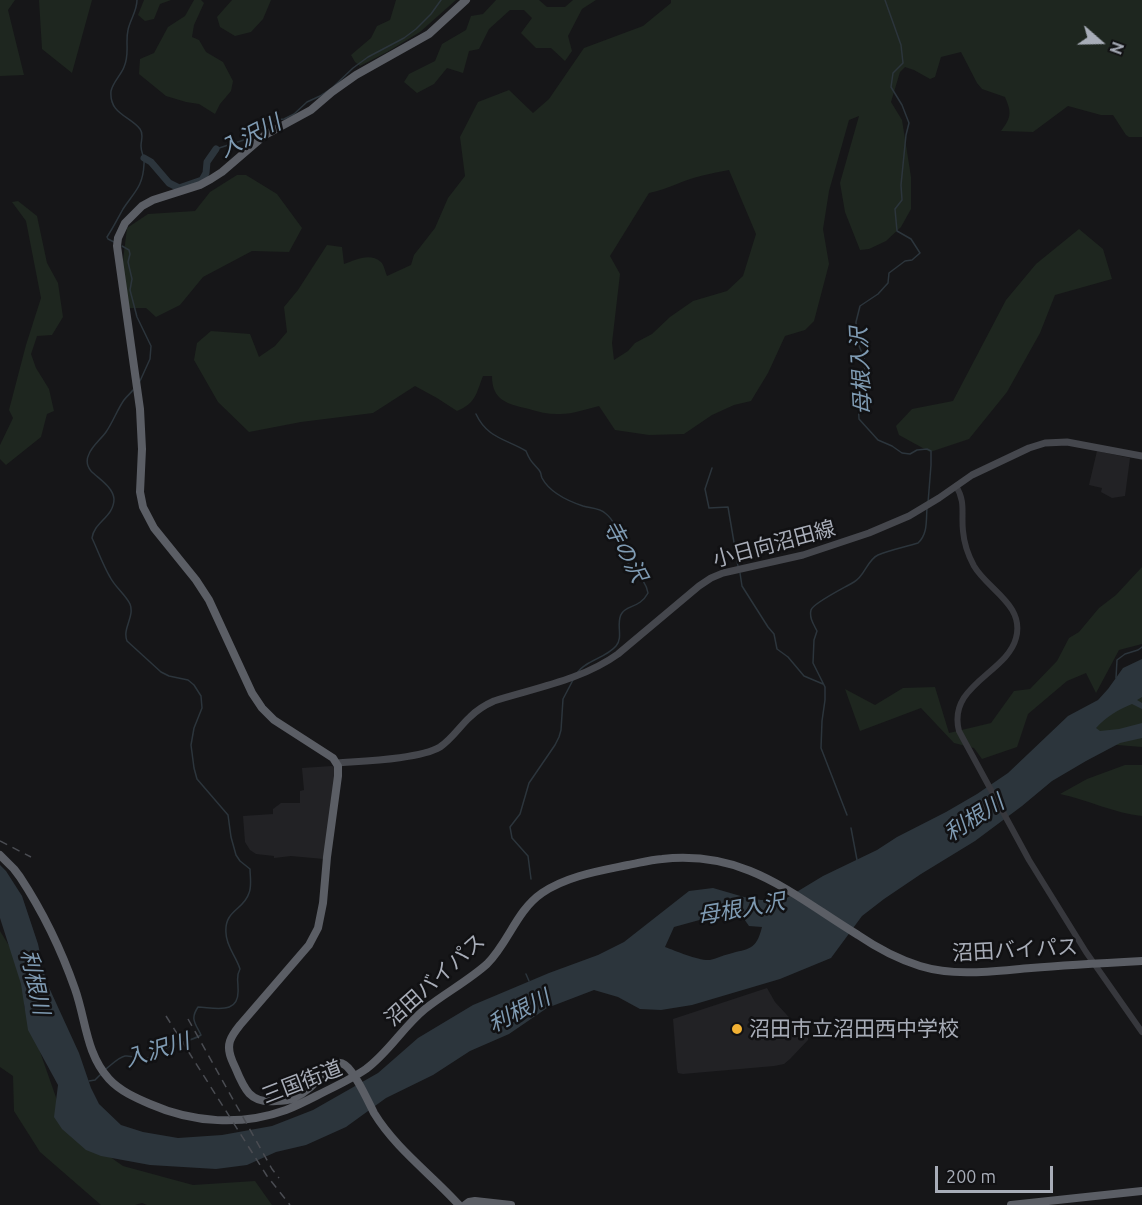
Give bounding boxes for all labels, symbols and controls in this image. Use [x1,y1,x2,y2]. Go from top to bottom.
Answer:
north arrow [1070,12,1130,72]
text: N [1106,39,1127,57]
water label: 入沢川 [215,109,285,163]
water label: 母根入沢 [846,326,876,416]
water label: 寺の沢 [598,516,652,586]
street label: 小日向沼田線 [710,516,838,572]
water label: 利根川 [939,789,1009,847]
water label: 母根入沢 [695,888,787,930]
street label: 沼田バイパス [380,928,490,1032]
street label: 沼田バイパス [951,934,1079,966]
water label: 利根川 [15,947,55,1017]
water label: 利根川 [484,984,554,1038]
place label: 沼田市立沼田西中学校 [749,1016,959,1042]
marker: 沼田市立沼田西中学校 [730,1022,744,1036]
water label: 入沢川 [122,1028,192,1072]
street label: 三国街道 [258,1055,346,1109]
scale bar [938,1154,1056,1192]
text: 200 m [946,1166,996,1186]

